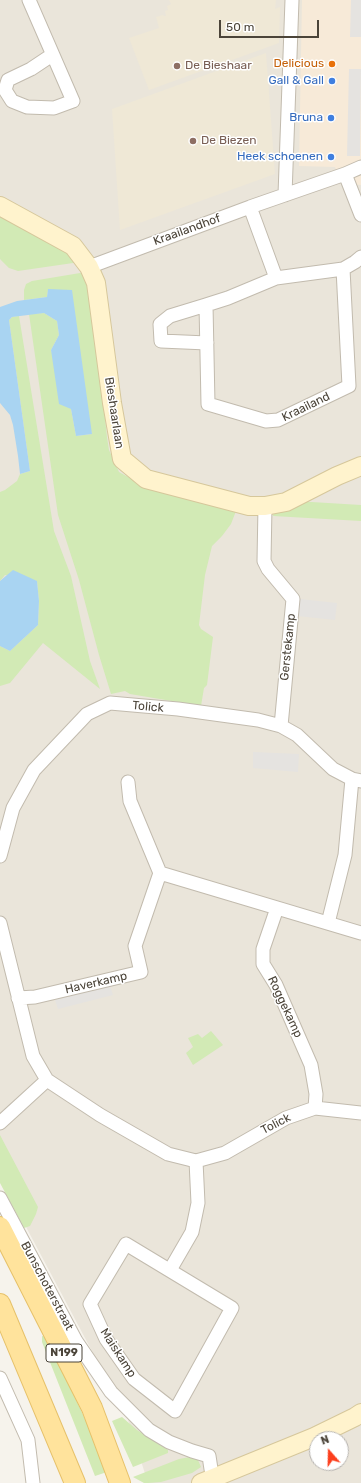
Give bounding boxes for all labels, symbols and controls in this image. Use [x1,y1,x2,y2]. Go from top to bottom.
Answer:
scale bar [221,12,321,38]
text: 50 m [226,20,254,34]
place label: Delicious [273,57,324,71]
place label: De Bieshaar [185,59,252,73]
marker: Delicious [327,59,337,69]
marker: De Bieshaar [172,61,182,71]
place label: Gall & Gall [269,74,324,88]
marker: Gall & Gall [327,76,337,86]
place label: Bruna [289,111,323,125]
marker: Bruna [326,113,336,123]
place label: De Biezen [201,134,257,148]
marker: De Biezen [188,136,198,146]
place label: Heek schoenen [237,150,323,164]
marker: Heek schoenen [326,152,336,162]
street label: Kraailandhof [151,211,223,249]
street label: Bieshaarlaan [101,376,127,450]
street label: Kraailand [280,389,332,425]
street label: Gerstekamp [277,613,299,681]
street label: Tolick [132,698,164,716]
street label: Haverkamp [64,969,128,997]
street label: Roggekamp [264,974,306,1040]
street label: Tolick [259,1110,293,1138]
street label: Bunschoterstraat [18,1239,76,1333]
street label: Maiskamp [97,1326,139,1380]
road number: N199 [46,1344,82,1362]
north arrow [309,1431,349,1471]
text: N [319,1433,331,1448]

